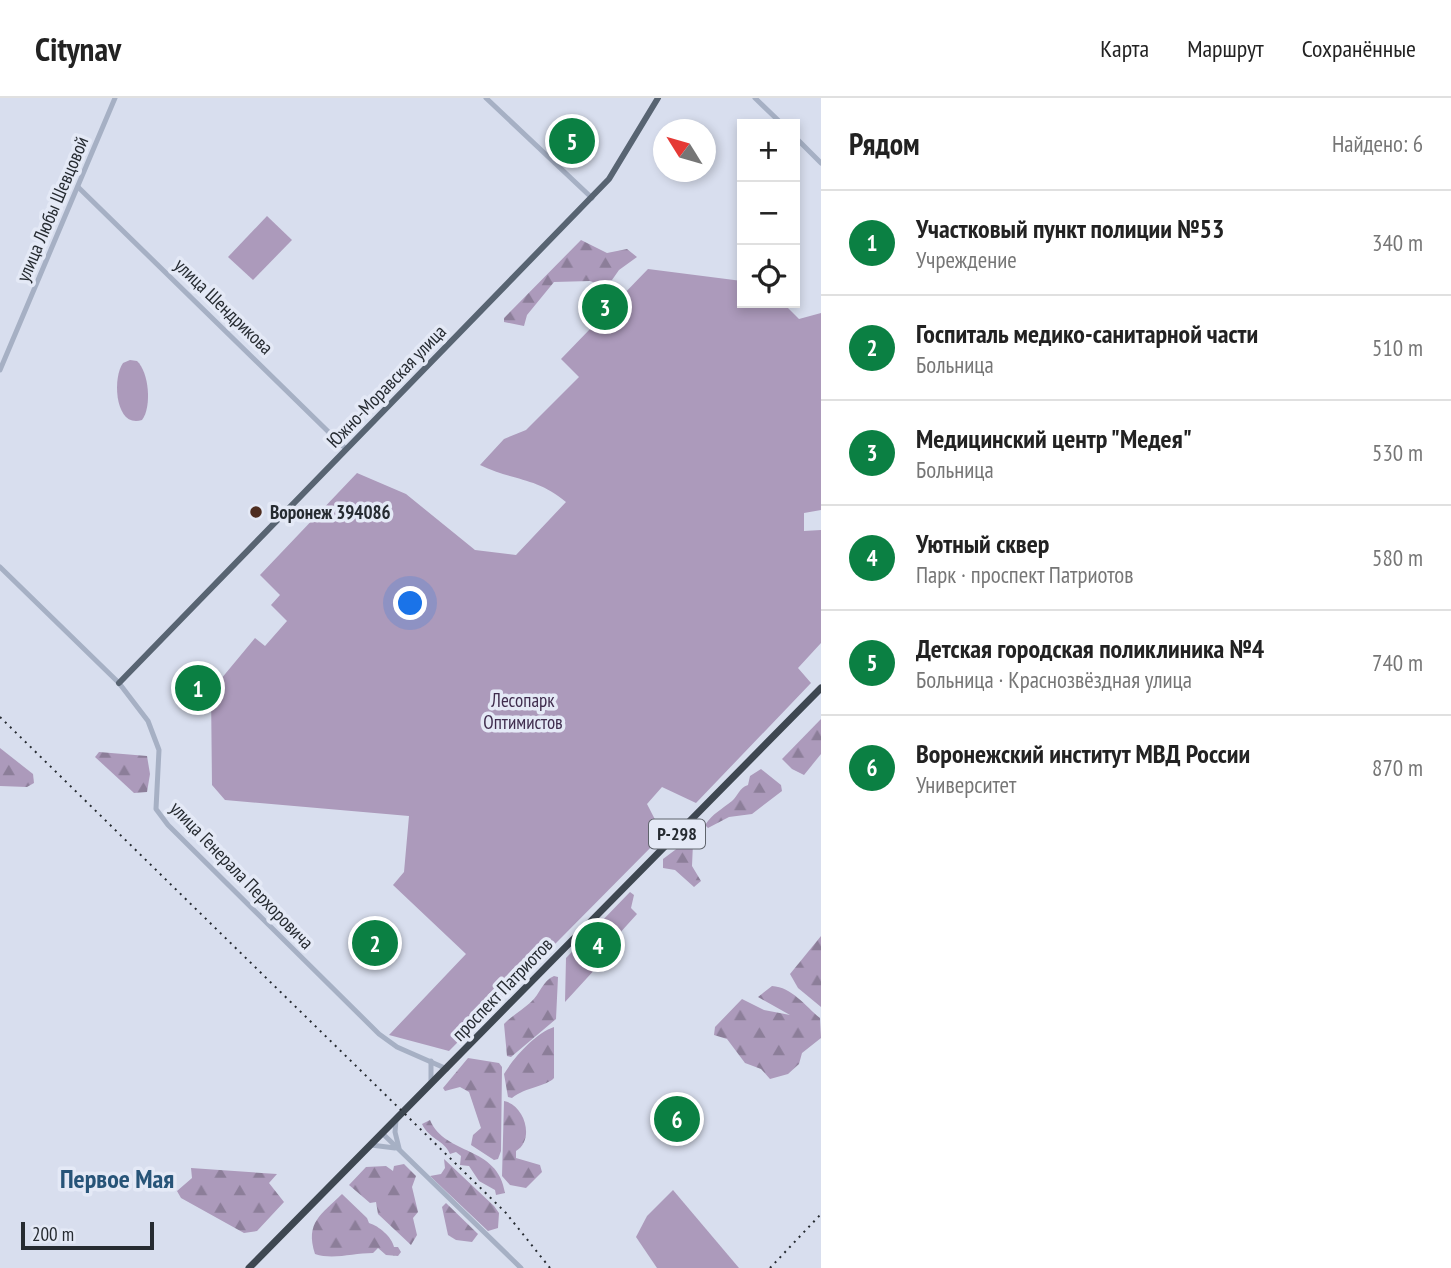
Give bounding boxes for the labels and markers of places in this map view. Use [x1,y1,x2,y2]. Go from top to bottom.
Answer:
pin: 5 [549,115,595,167]
pin: 3 [582,281,628,333]
place label: Воронеж 394086 [270,500,391,524]
marker: Воронеж 394086 [248,504,264,520]
pin: 1 [175,662,221,714]
pin: 2 [352,917,398,969]
pin: 4 [575,919,621,971]
pin: 6 [654,1093,700,1145]

